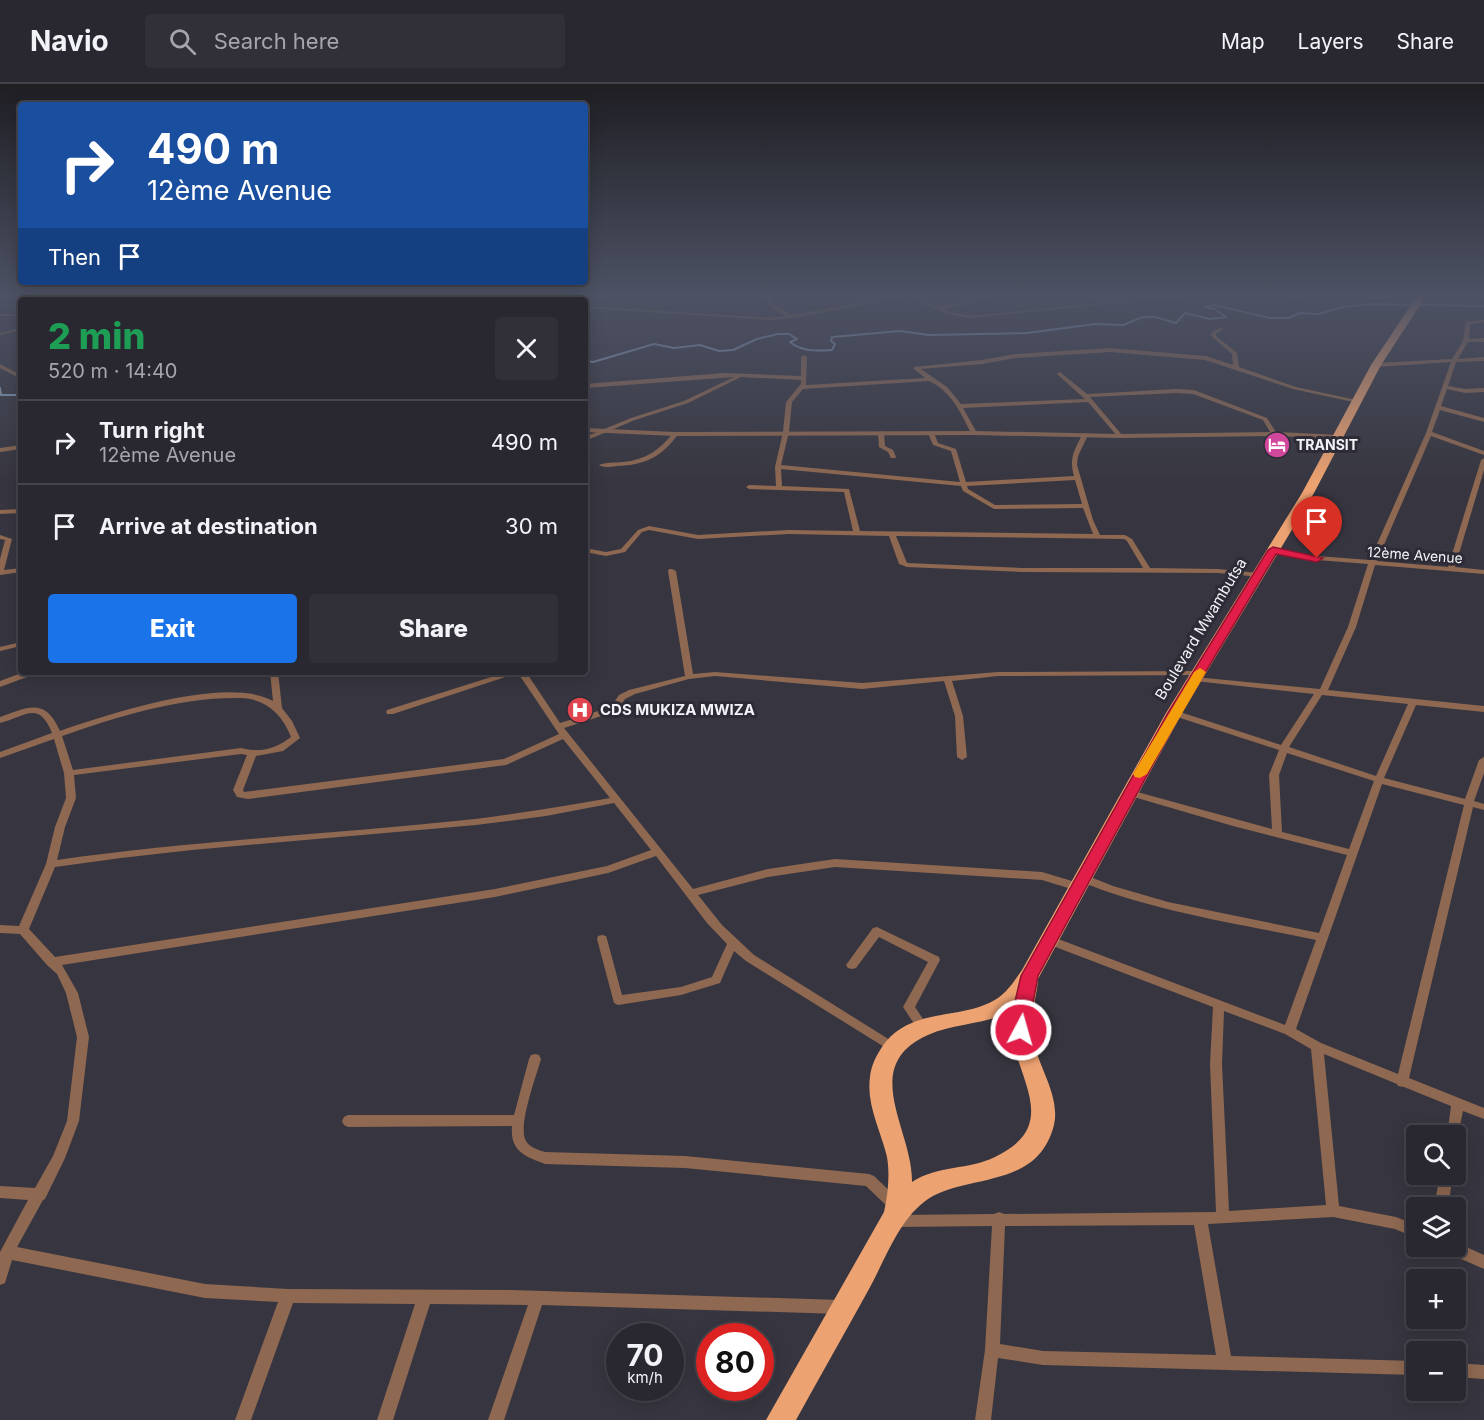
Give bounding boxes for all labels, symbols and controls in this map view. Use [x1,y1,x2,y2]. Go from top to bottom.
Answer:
search box [145,14,565,68]
text: Navio [30,24,109,58]
icon: search [166,25,199,58]
text: Search here [214,28,339,54]
text: Map [1221,29,1265,54]
text: Layers [1298,29,1364,54]
text: Share [1397,29,1454,54]
text: 490 m [147,123,279,174]
icon: right [48,126,126,204]
text: 12ème Avenue [147,174,332,207]
icon: arrive [113,240,146,273]
text: Then [48,244,101,270]
text: 2 min [48,314,145,358]
button: close [495,317,558,380]
text: 520 m · 14:40 [48,359,177,383]
text: Turn right [99,417,205,443]
icon: right [48,426,81,459]
text: 490 m [491,429,558,455]
hotel icon: TRANSIT [1262,430,1292,460]
place label: TRANSIT [1296,436,1358,453]
text: 12ème Avenue [99,443,236,467]
pin [1291,496,1342,558]
icon: arrive [1300,505,1333,538]
icon: arrive [48,510,81,543]
text: Arrive at destination [99,513,318,539]
text: 30 m [505,513,558,539]
street label: 12ème Avenue [1367,543,1463,566]
street label: Boulevard Mwambutsa [1151,554,1250,703]
button: Exit [48,594,297,663]
button: Share [309,594,558,663]
hospital icon: CDS MUKIZA MWIZA [565,695,595,725]
place label: CDS MUKIZA MWIZA [600,700,755,719]
position arrow [989,998,1053,1062]
map controls [1406,1125,1466,1401]
button: search [1406,1125,1466,1185]
button: layers [1406,1197,1466,1257]
button: + [1406,1269,1466,1329]
speed limit sign: 80 [696,1323,774,1401]
text: 70 [626,1337,664,1373]
button: − [1406,1341,1466,1401]
text: km/h [627,1368,663,1387]

